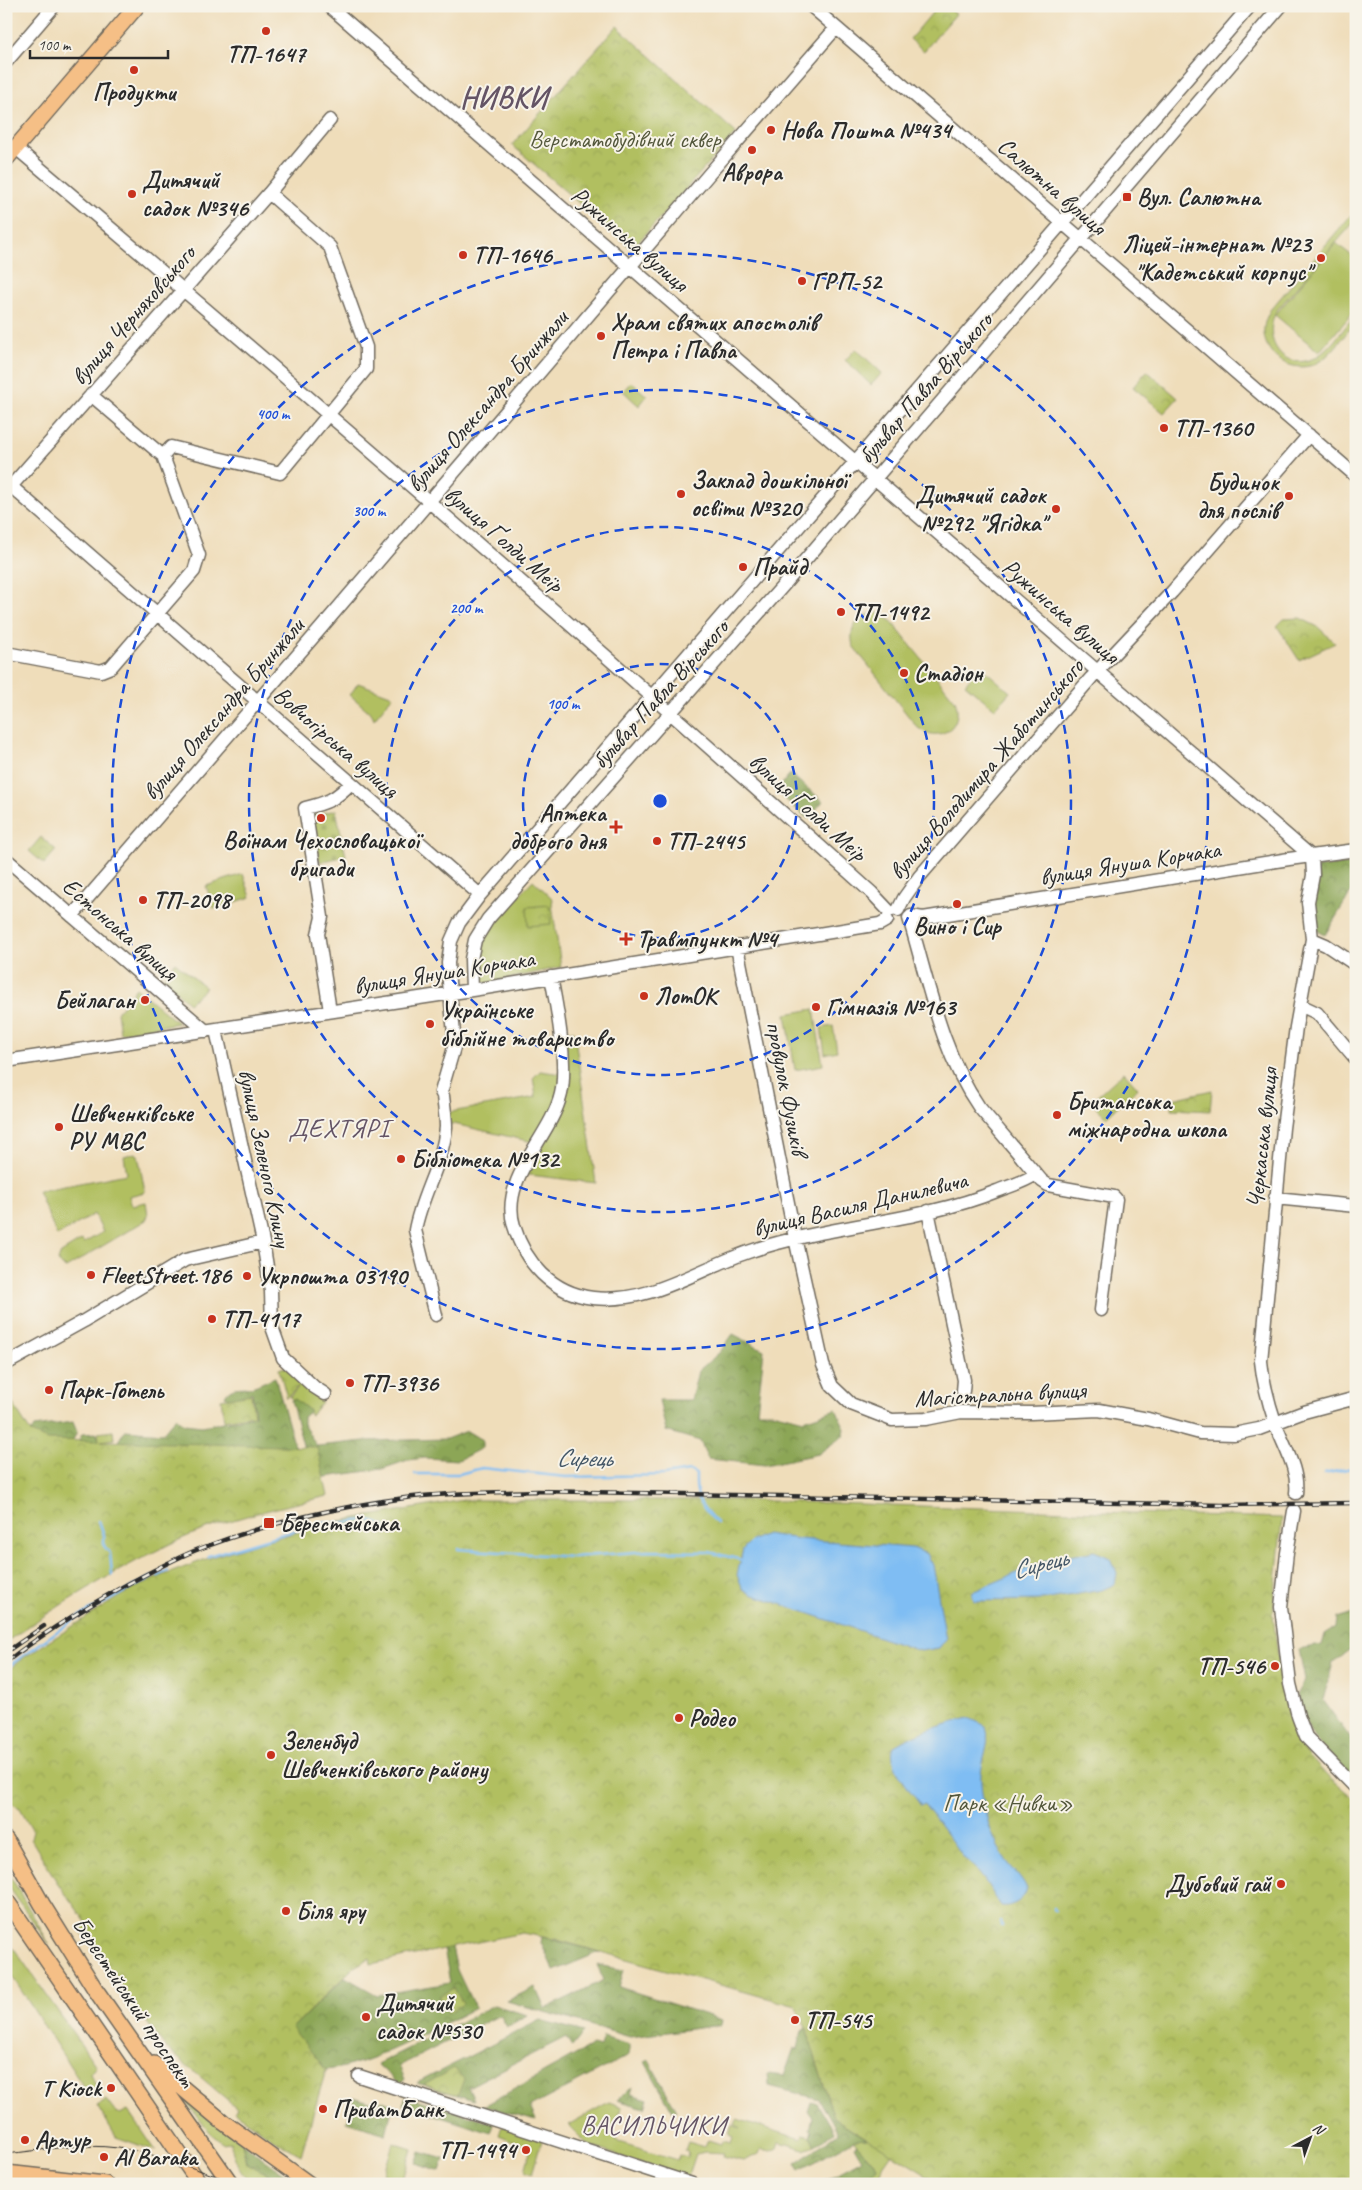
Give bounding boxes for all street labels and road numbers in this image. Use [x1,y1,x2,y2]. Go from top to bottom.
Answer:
street label: Салютна вулиця [991,131,1114,243]
street label: Ружинська вулиця [565,180,696,299]
street label: вулиця Черняховського [64,237,204,391]
street label: вулиця Олександра Бринжали [400,302,576,498]
street label: бульвар Павла Вірського [851,304,1001,470]
street label: вулиця Ґолди Меїр [438,479,571,600]
street label: Ружинська вулиця [996,552,1127,671]
street label: вулиця Олександра Бринжали [136,610,312,806]
street label: бульвар Павла Вірського [585,611,737,775]
street label: вулиця Володимира Жаботинського [882,651,1091,886]
street label: Вовчогірська вулиця [267,679,406,806]
street label: вулиця Ґолди Меїр [743,746,874,868]
street label: вулиця Януша Корчака [1038,834,1224,892]
street label: Естонська вулиця [56,871,185,988]
street label: вулиця Януша Корчака [352,943,538,1001]
street label: провулок Фузиків [759,1019,816,1163]
street label: Черкаська вулиця [1240,1065,1284,1210]
street label: вулиця Зеленого Клину [231,1066,299,1251]
street label: вулиця Василя Данилевича [750,1164,971,1243]
street label: Магістральна вулиця [914,1374,1088,1413]
street label: Берестейський проспект [66,1911,203,2094]

